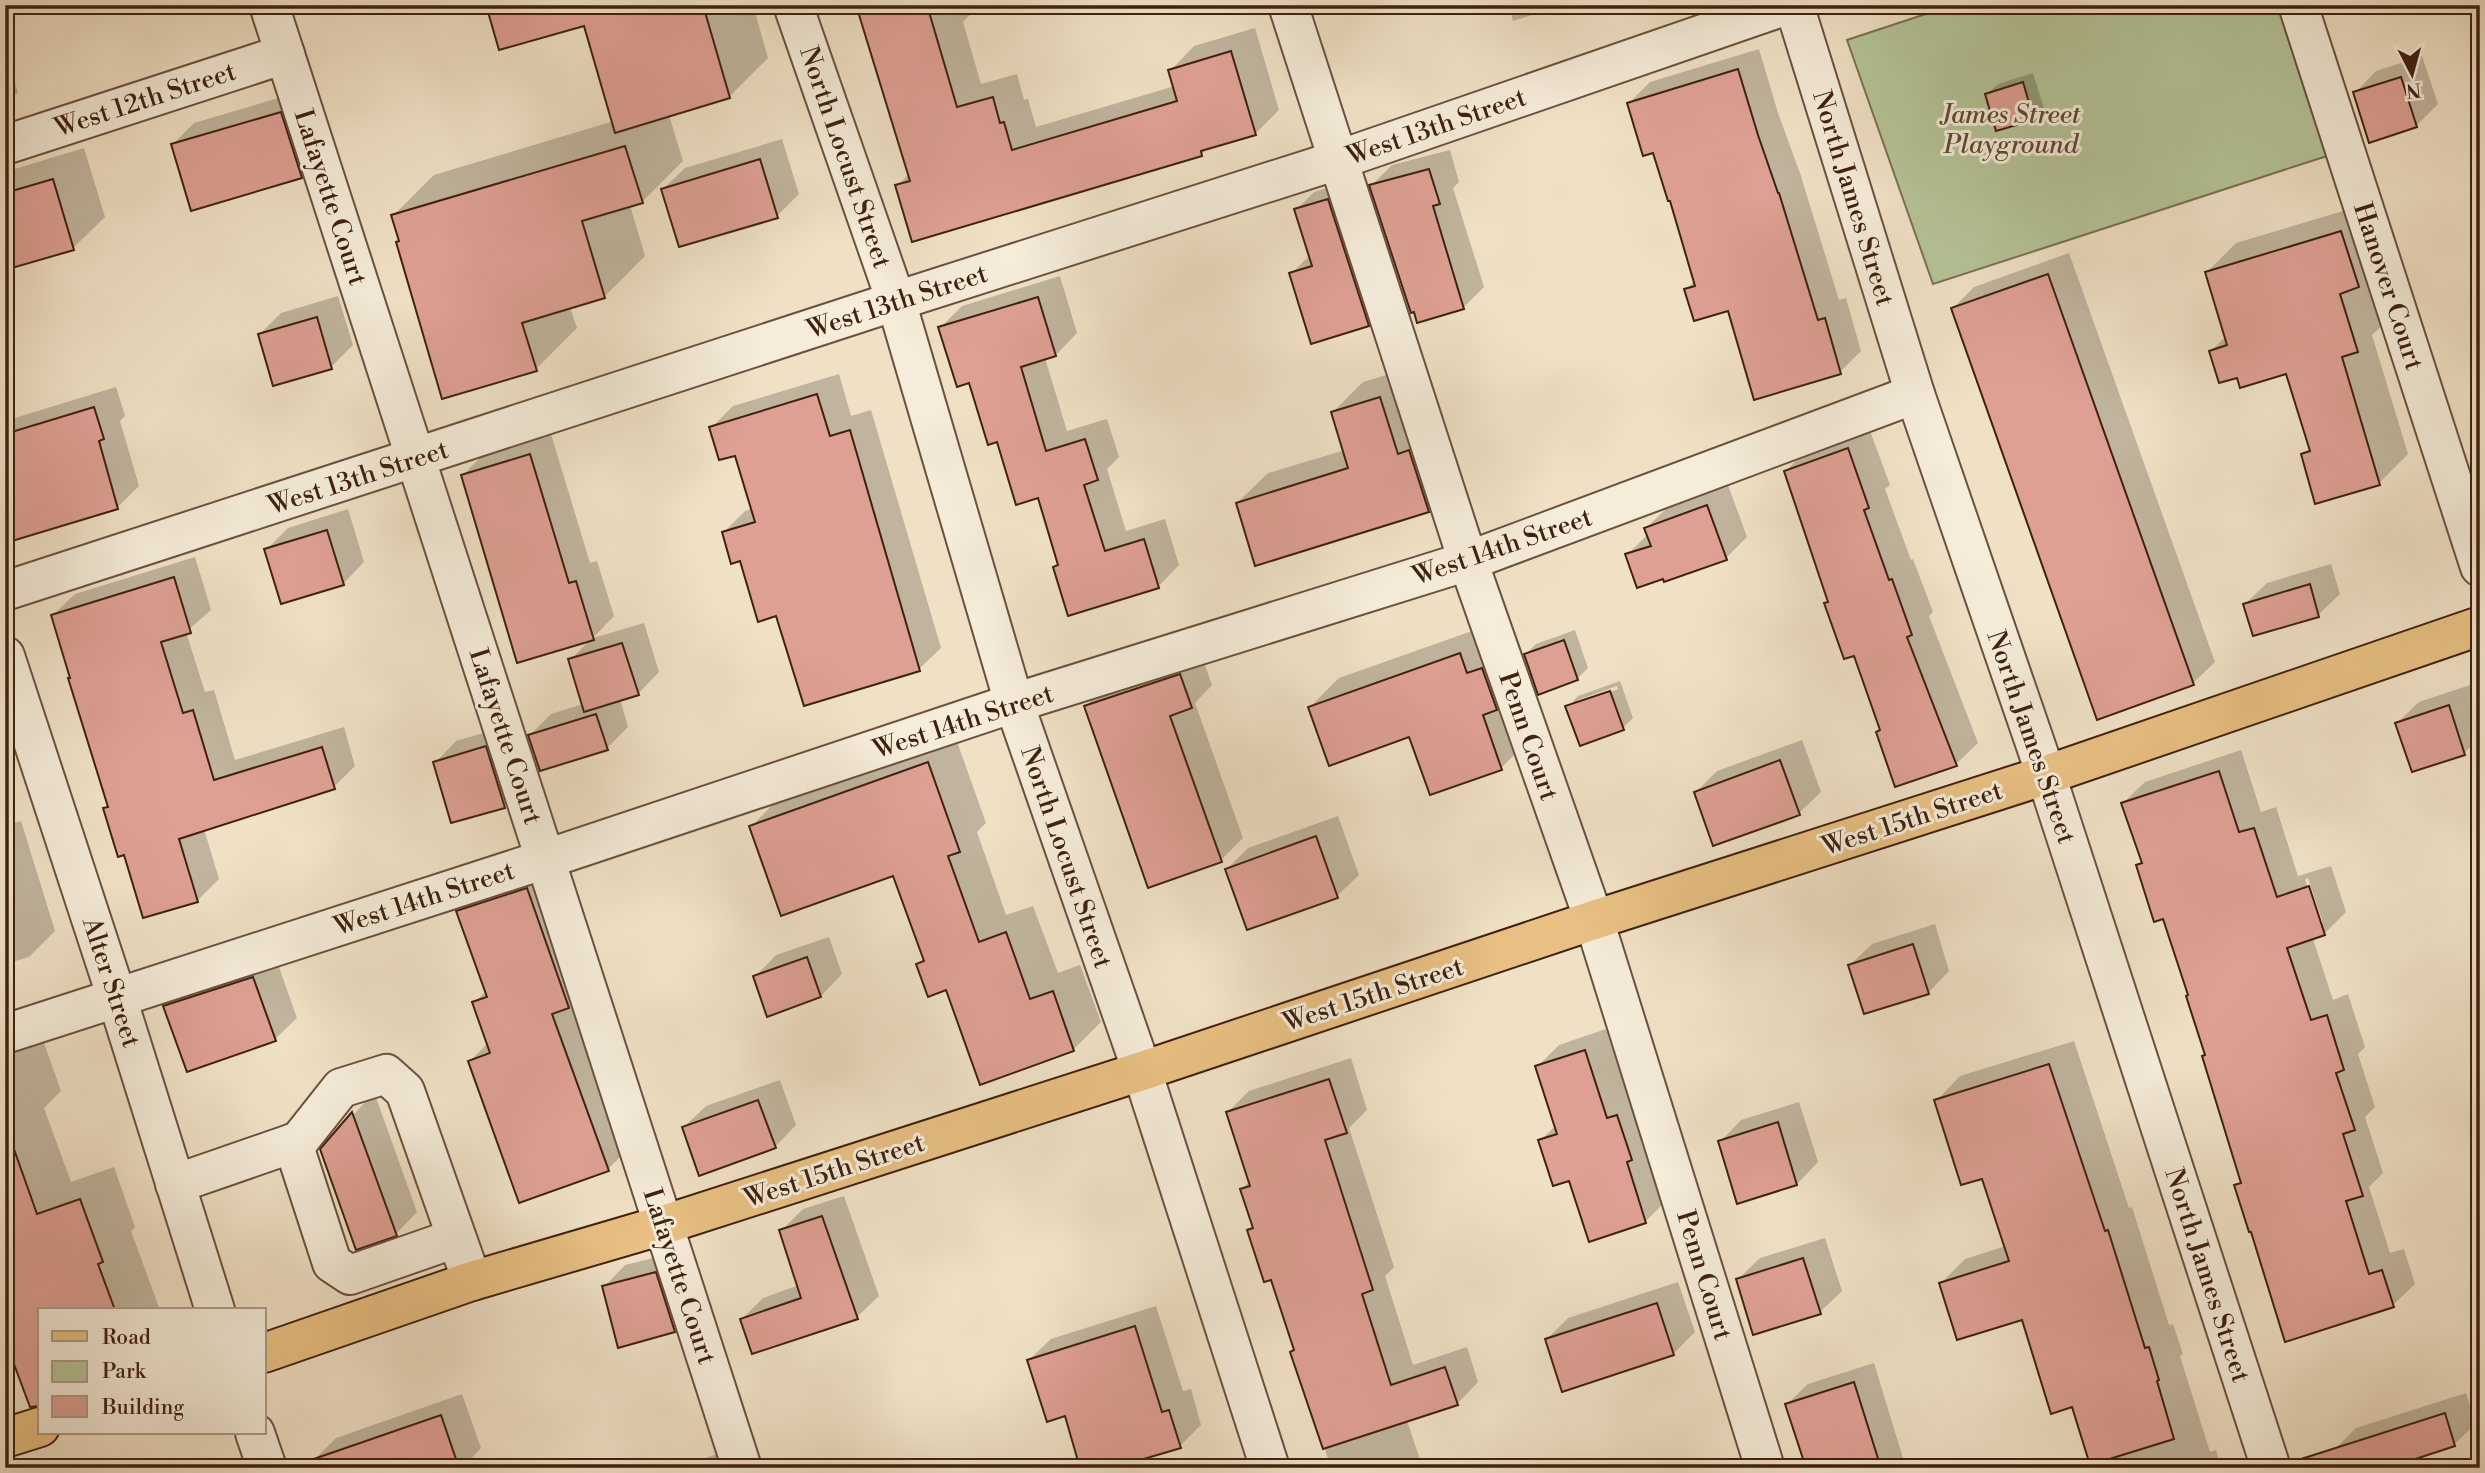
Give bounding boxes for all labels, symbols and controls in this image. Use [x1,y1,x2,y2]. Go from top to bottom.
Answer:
north arrow [2376,38,2446,108]
street label: North Locust Street [792,42,898,272]
street label: West 12th Street [50,56,240,145]
text: N [2405,77,2422,103]
street label: West 13th Street [1341,81,1530,173]
street label: North James Street [1805,87,1901,310]
park label: James Street Playground [1939,99,2081,161]
street label: Lafayette Court [287,105,374,289]
street label: Hanover Court [2346,198,2430,374]
street label: West 13th Street [802,258,992,346]
street label: West 13th Street [263,434,453,522]
street label: West 14th Street [1407,501,1596,593]
street label: North James Street [1980,626,2083,848]
street label: Lafayette Court [462,644,549,828]
street label: Penn Court [1491,668,1565,805]
street label: West 14th Street [868,678,1058,766]
street label: North Locust Street [1013,742,1119,972]
street label: West 15th Street [1817,775,2007,863]
street label: West 14th Street [329,855,519,943]
street label: Alter Street [75,912,147,1051]
street label: West 15th Street [1278,951,1468,1039]
street label: West 15th Street [739,1127,929,1215]
street label: North James Street [2157,1164,2257,1386]
street label: Lafayette Court [636,1184,723,1368]
street label: Penn Court [1669,1207,1739,1344]
legend [38,1308,266,1434]
text: Road [102,1325,151,1351]
text: Park [102,1359,147,1385]
text: Building [101,1395,184,1421]

